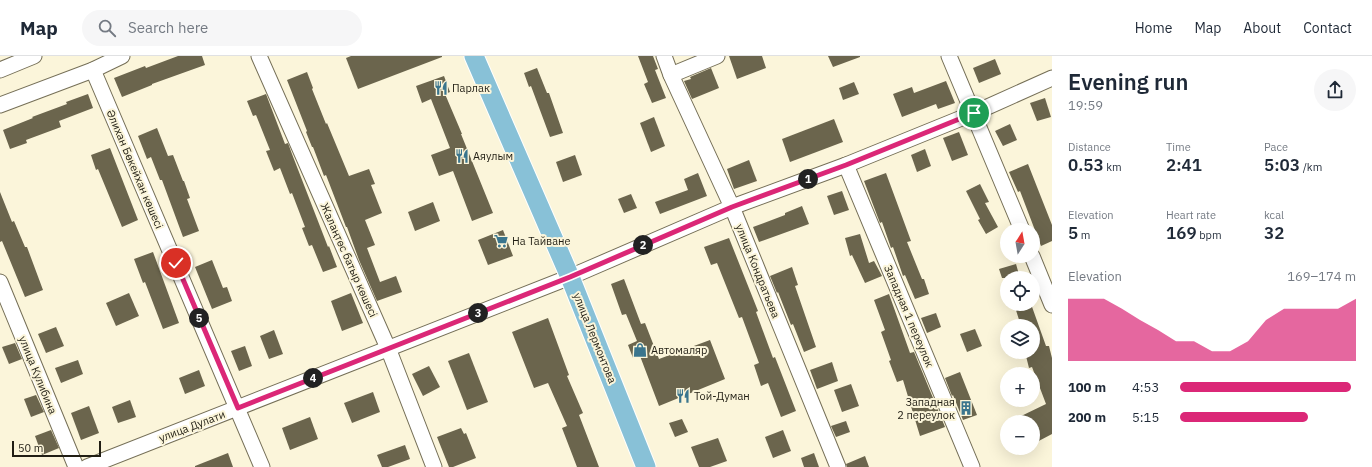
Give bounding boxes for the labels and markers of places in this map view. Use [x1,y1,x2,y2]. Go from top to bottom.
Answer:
restaurant icon: Парлак [433,80,449,96]
place label: Парлак [452,81,490,95]
pin [957,96,991,130]
restaurant icon: Аяулым [454,148,470,164]
place label: Аяулым [473,149,513,163]
pin: 1 [798,169,818,189]
supermarket icon: На Тайване [493,233,509,249]
place label: На Тайване [512,234,571,248]
pin: 2 [633,235,653,255]
pin [159,246,193,280]
pin: 3 [468,303,488,323]
pin: 5 [189,308,209,328]
shop icon: Автомаляр [632,342,648,358]
place label: Автомаляр [651,343,707,357]
pin: 4 [303,368,323,388]
restaurant icon: Той-Думан [675,388,691,404]
place label: Той-Думан [694,389,750,403]
place label: Западная 2 переулок [897,395,955,422]
building icon: Западная 2 переулок [958,400,974,416]

